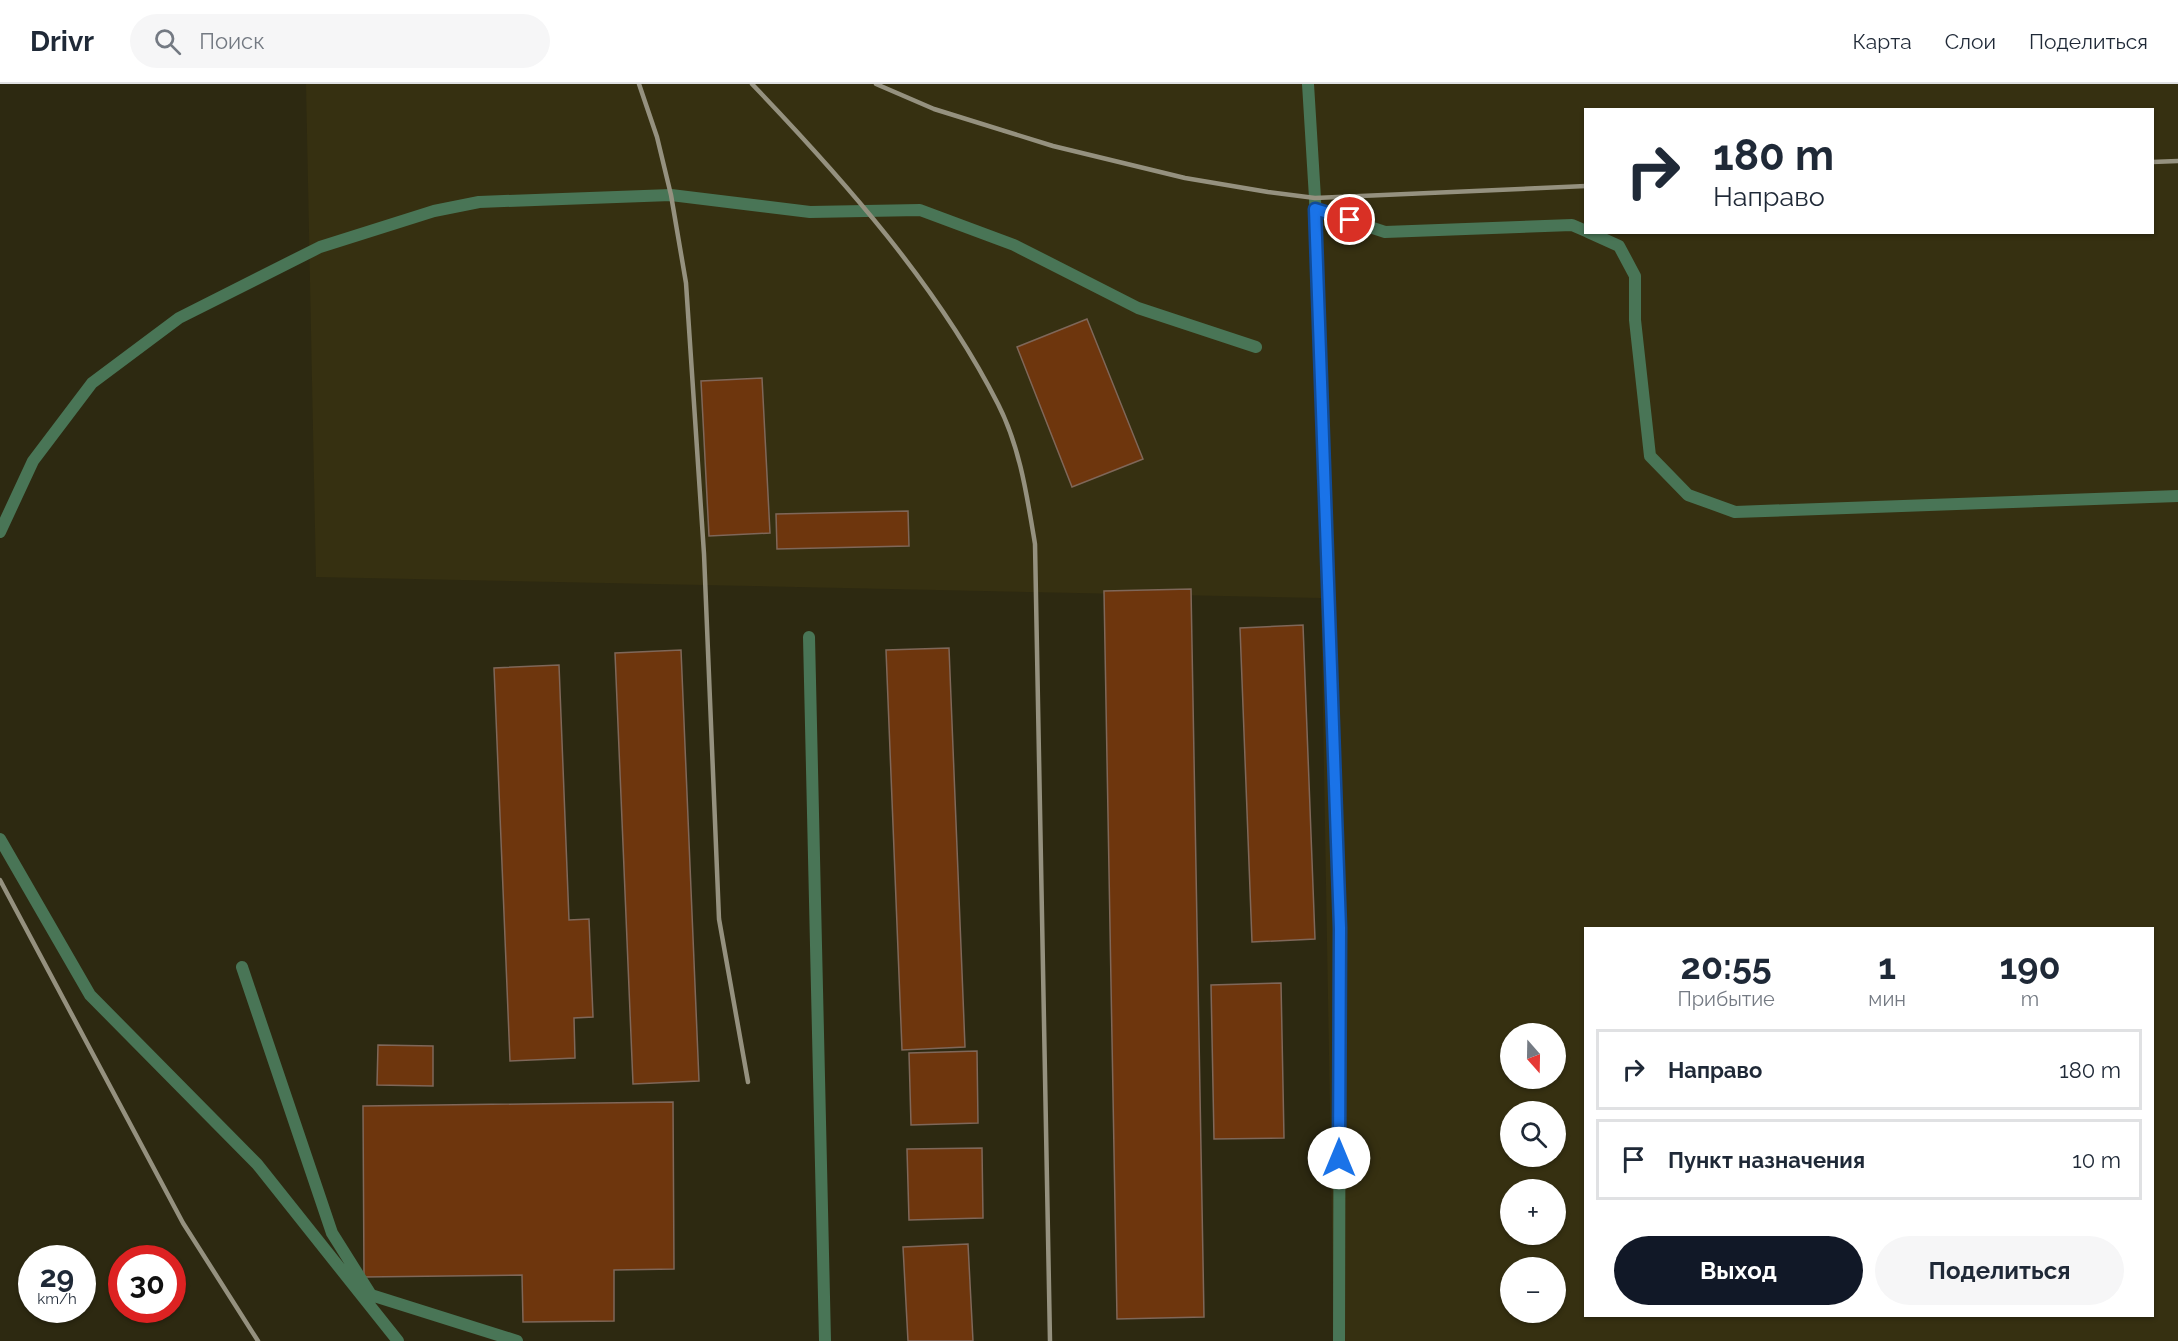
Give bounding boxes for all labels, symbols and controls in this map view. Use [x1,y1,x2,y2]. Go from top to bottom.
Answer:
search box [130,14,550,68]
text: Drivr [30,25,94,58]
icon: search [151,25,184,58]
text: Поиск [199,28,265,54]
text: Карта [1853,29,1912,54]
text: Слои [1945,29,1996,54]
text: Поделиться [2029,29,2148,54]
text: 180 m [1713,131,1834,180]
icon: right [1614,132,1692,210]
text: Направо [1713,181,1825,212]
pin [1324,194,1375,245]
icon: arrive [1333,203,1366,236]
text: 20:55 [1681,945,1772,987]
text: 1 [1878,945,1896,987]
text: 190 [1999,945,2061,987]
text: Прибытие [1677,987,1775,1011]
text: мин [1868,987,1906,1011]
text: m [2021,987,2039,1011]
north arrow [1500,1023,1566,1089]
map controls [1500,1023,1566,1323]
icon: right [1617,1053,1650,1086]
text: Направо [1668,1057,1762,1083]
text: 180 m [2059,1057,2121,1083]
button: search [1500,1101,1566,1167]
position arrow [1307,1126,1371,1190]
icon: arrive [1617,1143,1650,1176]
text: Пункт назначения [1668,1147,1865,1173]
text: 10 m [2072,1147,2121,1173]
button: + [1500,1179,1566,1245]
button: Выход [1614,1236,1863,1305]
button: Поделиться [1875,1236,2124,1305]
speed limit sign: 30 [108,1245,186,1323]
button: − [1500,1257,1566,1323]
text: 29 [40,1259,74,1294]
text: km/h [37,1290,77,1308]

